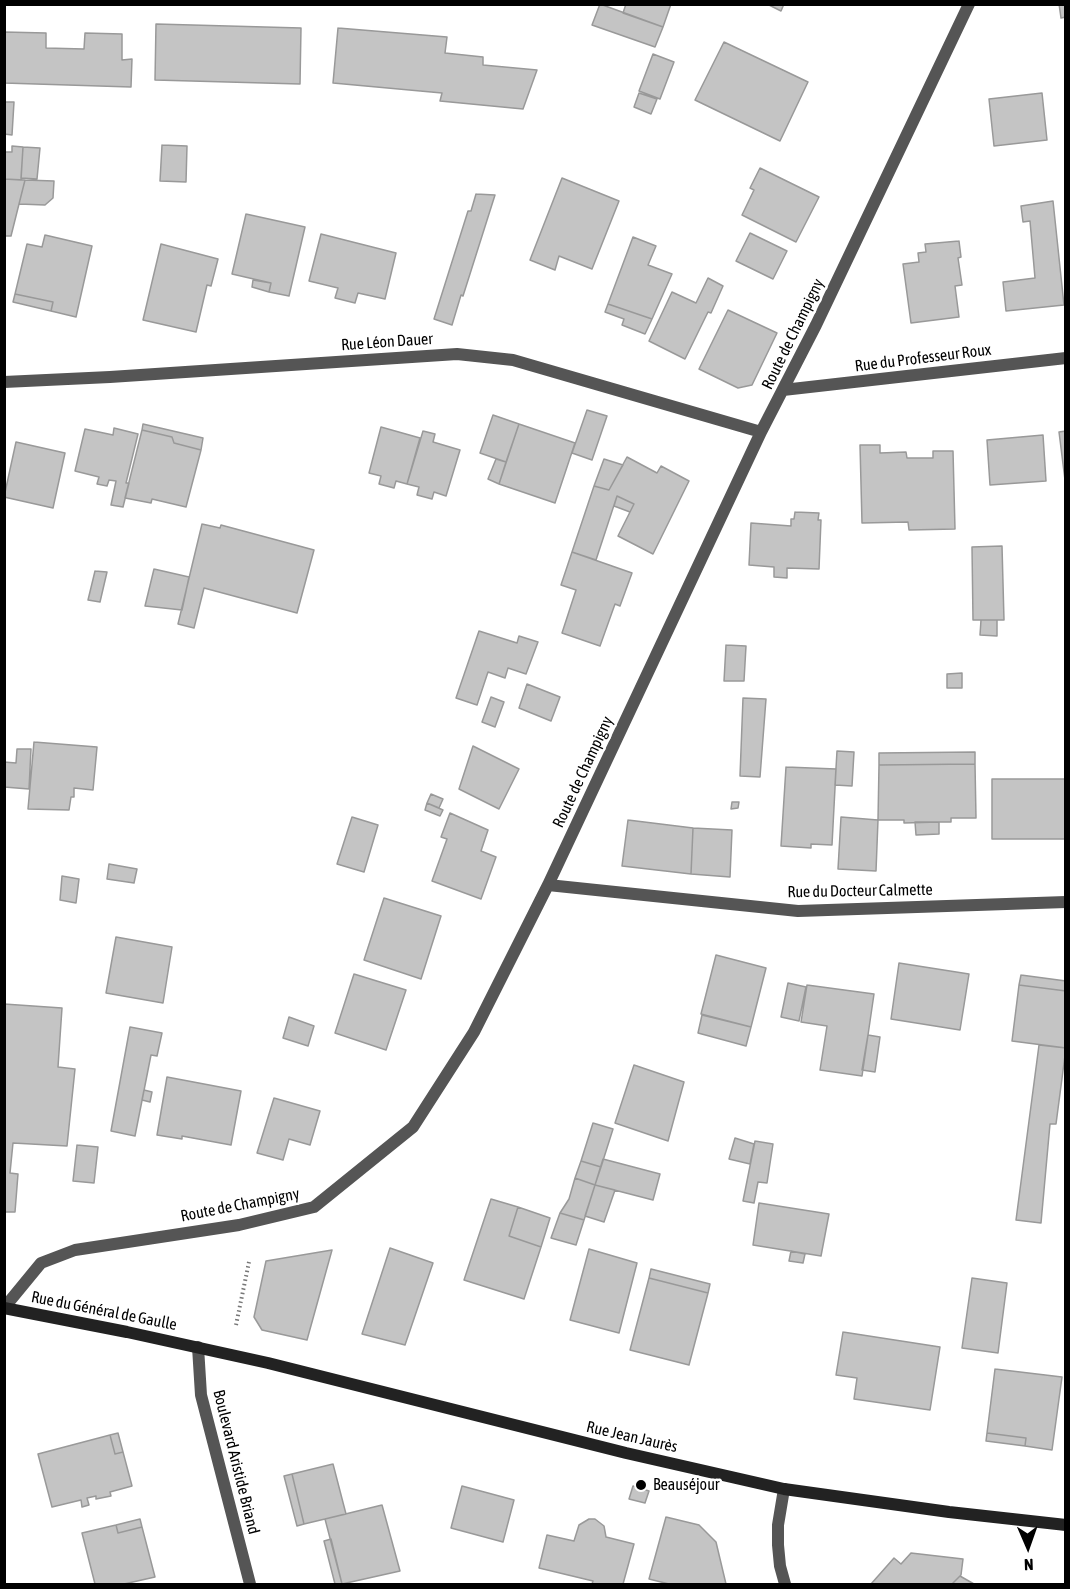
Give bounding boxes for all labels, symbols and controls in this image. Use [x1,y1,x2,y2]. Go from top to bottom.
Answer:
street label: Route de Champigny [758,276,828,392]
street label: Rue Léon Dauer [340,329,434,355]
street label: Rue du Professeur Roux [854,340,992,376]
street label: Route de Champigny [549,713,617,831]
street label: Rue du Docteur Calmette [787,880,933,902]
street label: Route de Champigny [179,1184,301,1226]
street label: Rue du Général de Gaulle [30,1287,178,1335]
street label: Boulevard Aristide Briand [209,1388,263,1536]
street label: Rue Jean Jaurès [585,1417,679,1457]
place label: Beauséjour [653,1475,720,1495]
marker: Beauséjour [634,1478,648,1492]
north arrow [998,1517,1058,1577]
text: N [1024,1556,1034,1574]

